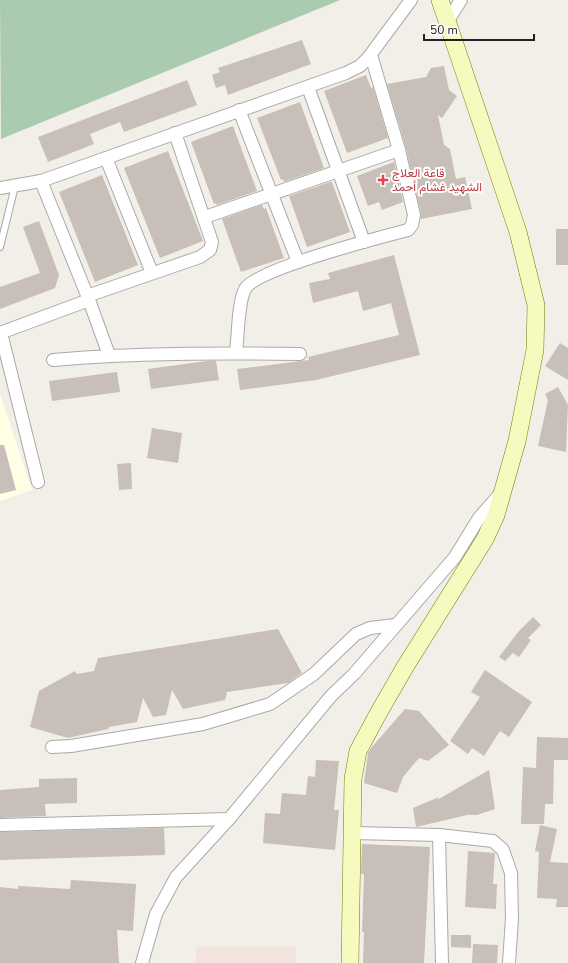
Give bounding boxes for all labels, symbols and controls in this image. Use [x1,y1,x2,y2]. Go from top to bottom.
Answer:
scale bar [424,16,534,42]
text: 50 m [430,22,458,38]
place label: قاعة العلاج الشهيد غشام أحمد [392,165,482,195]
marker: قاعة العلاج الشهيد غشام أحمد [377,174,389,186]

